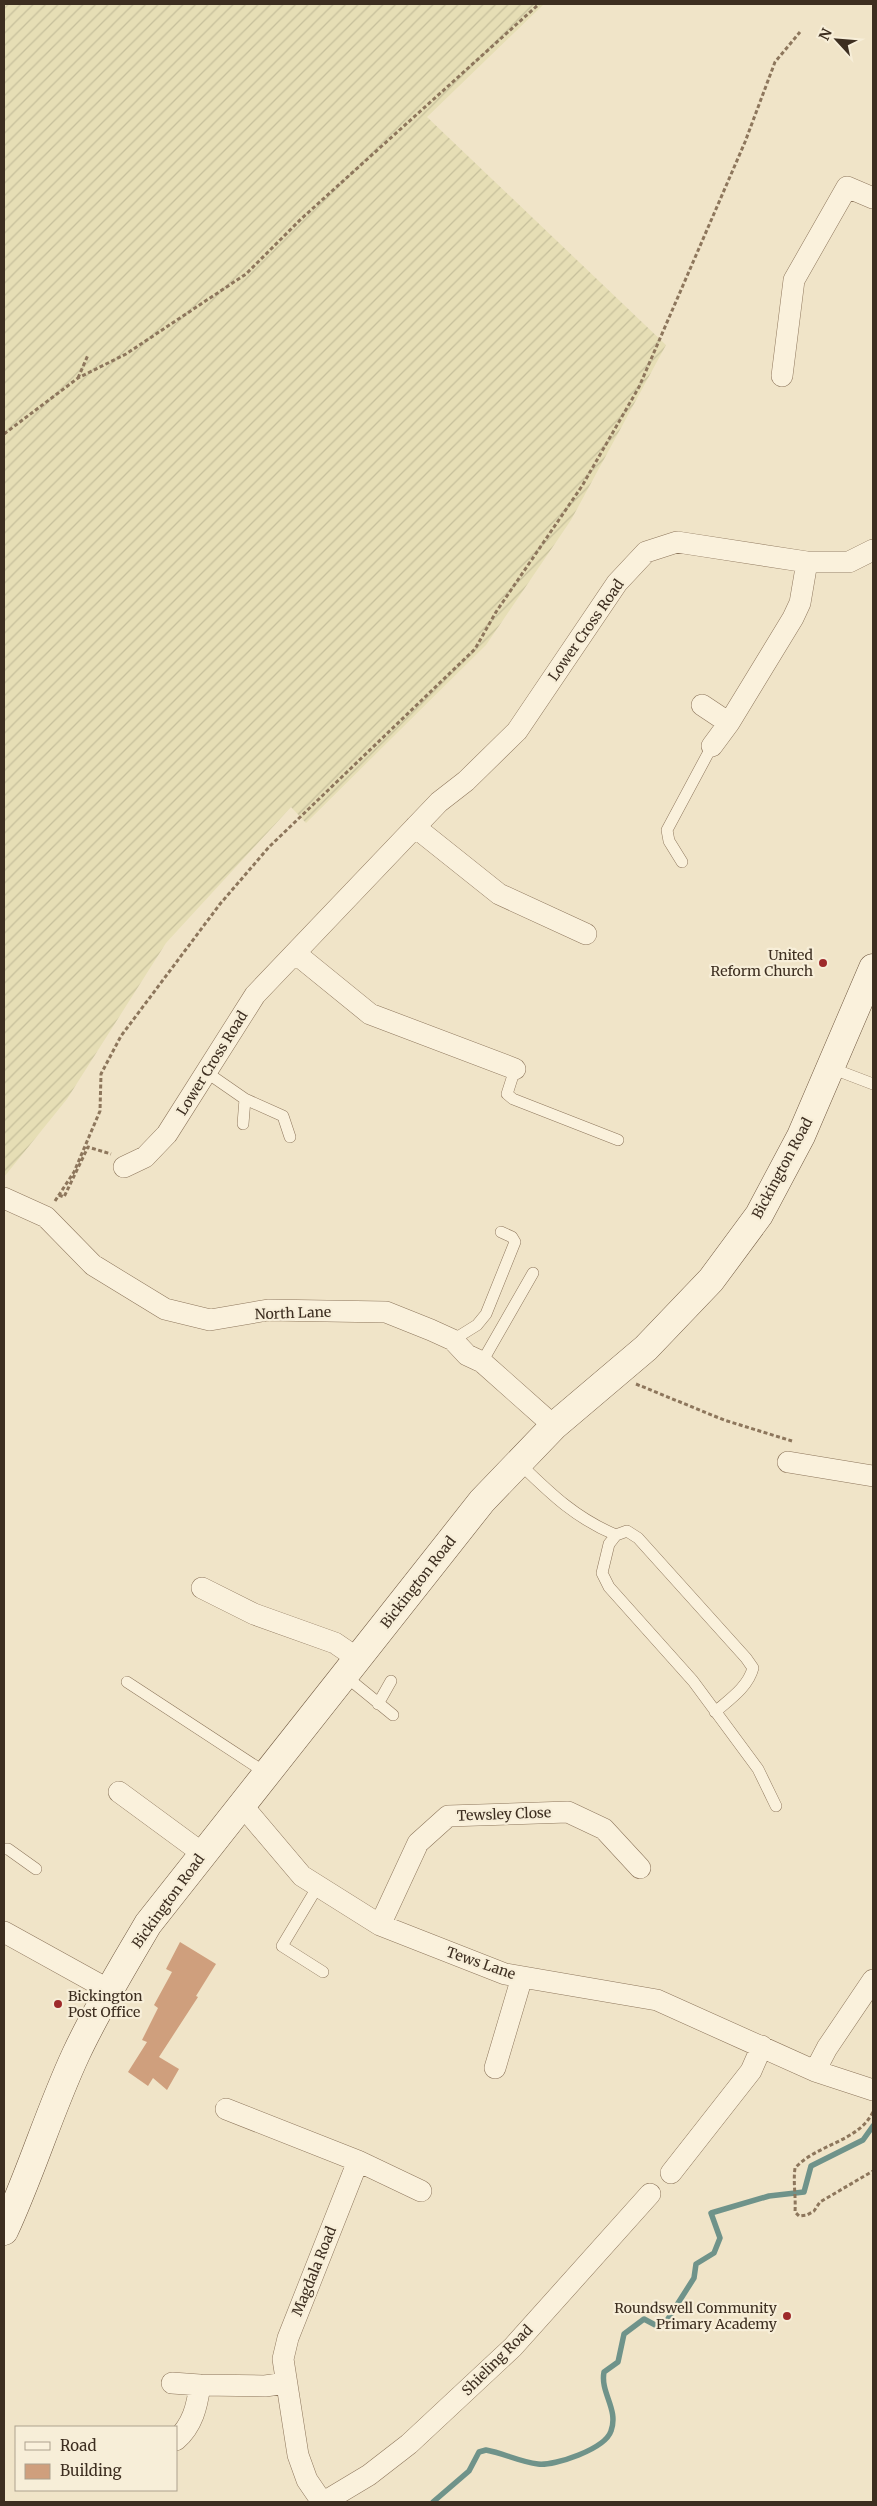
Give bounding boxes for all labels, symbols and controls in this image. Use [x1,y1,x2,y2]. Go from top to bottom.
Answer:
north arrow [812,15,862,65]
text: N [815,25,836,43]
street label: Lower Cross Road [544,575,628,684]
place label: United Reform Church [711,946,814,980]
marker: United Reform Church [817,957,829,969]
street label: Lower Cross Road [173,1007,252,1119]
street label: Bickington Road [748,1114,816,1222]
street label: North Lane [255,1303,331,1323]
street label: Bickington Road [376,1532,460,1632]
street label: Tewsley Close [457,1803,551,1825]
street label: Bickington Road [128,1850,208,1952]
street label: Tews Lane [444,1943,518,1983]
place label: Bickington Post Office [68,1987,143,2021]
marker: Bickington Post Office [52,1998,64,2010]
street label: Magdala Road [288,2223,340,2318]
place label: Roundswell Community Primary Academy [614,2299,778,2333]
marker: Roundswell Community Primary Academy [781,2310,793,2322]
street label: Shieling Road [458,2320,537,2399]
legend [15,2426,178,2491]
text: Road [60,2436,96,2455]
text: Building [60,2461,122,2480]

